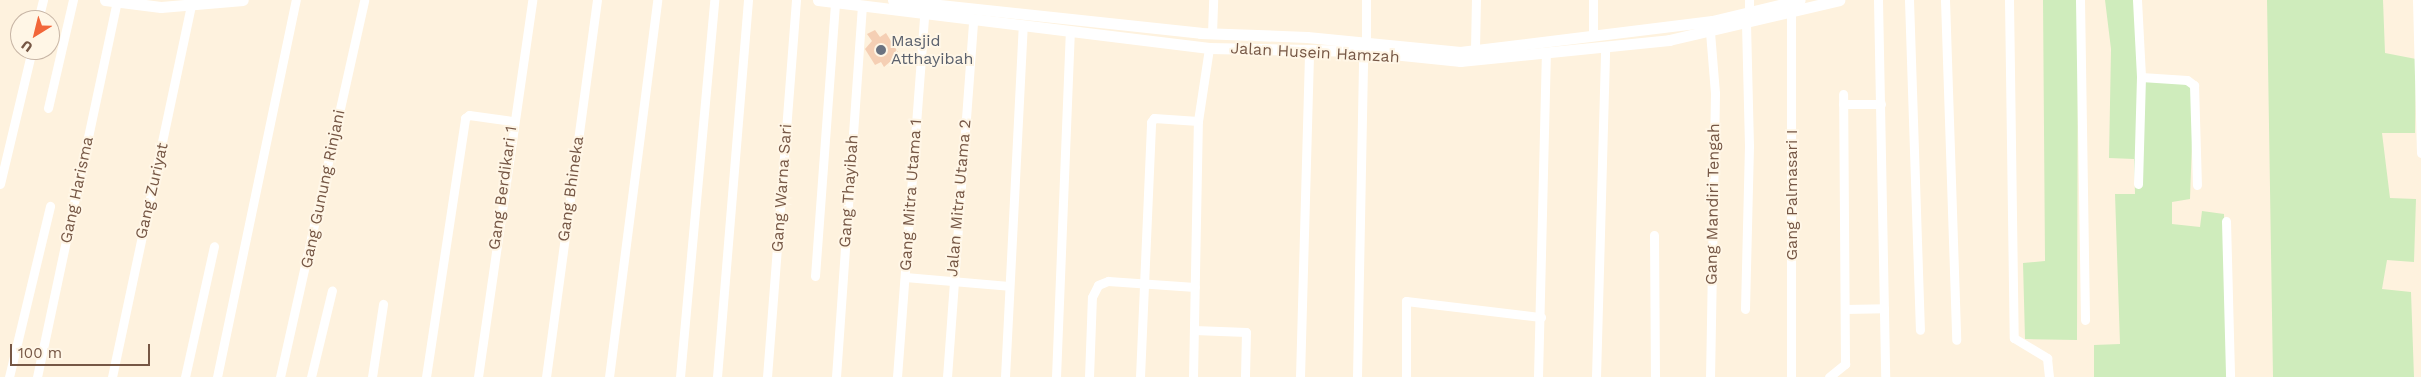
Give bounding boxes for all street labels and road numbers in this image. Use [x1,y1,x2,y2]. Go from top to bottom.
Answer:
street label: Jalan Husein Hamzah [1230,39,1400,67]
street label: Gang Gunung Rinjani [297,108,349,270]
street label: Gang Mitra Utama 1 [896,118,926,272]
street label: Jalan Mitra Utama 2 [943,118,975,278]
street label: Gang Warna Sari [768,123,796,253]
street label: Gang Mandiri Tengah [1702,123,1724,285]
street label: Gang Berdikari 1 [485,125,521,251]
street label: Gang Palmasari I [1782,130,1802,260]
street label: Gang Thayibah [835,134,863,248]
street label: Gang Harisma [56,135,98,245]
street label: Gang Bhineka [554,135,588,243]
street label: Gang Zuriyat [132,141,172,241]

